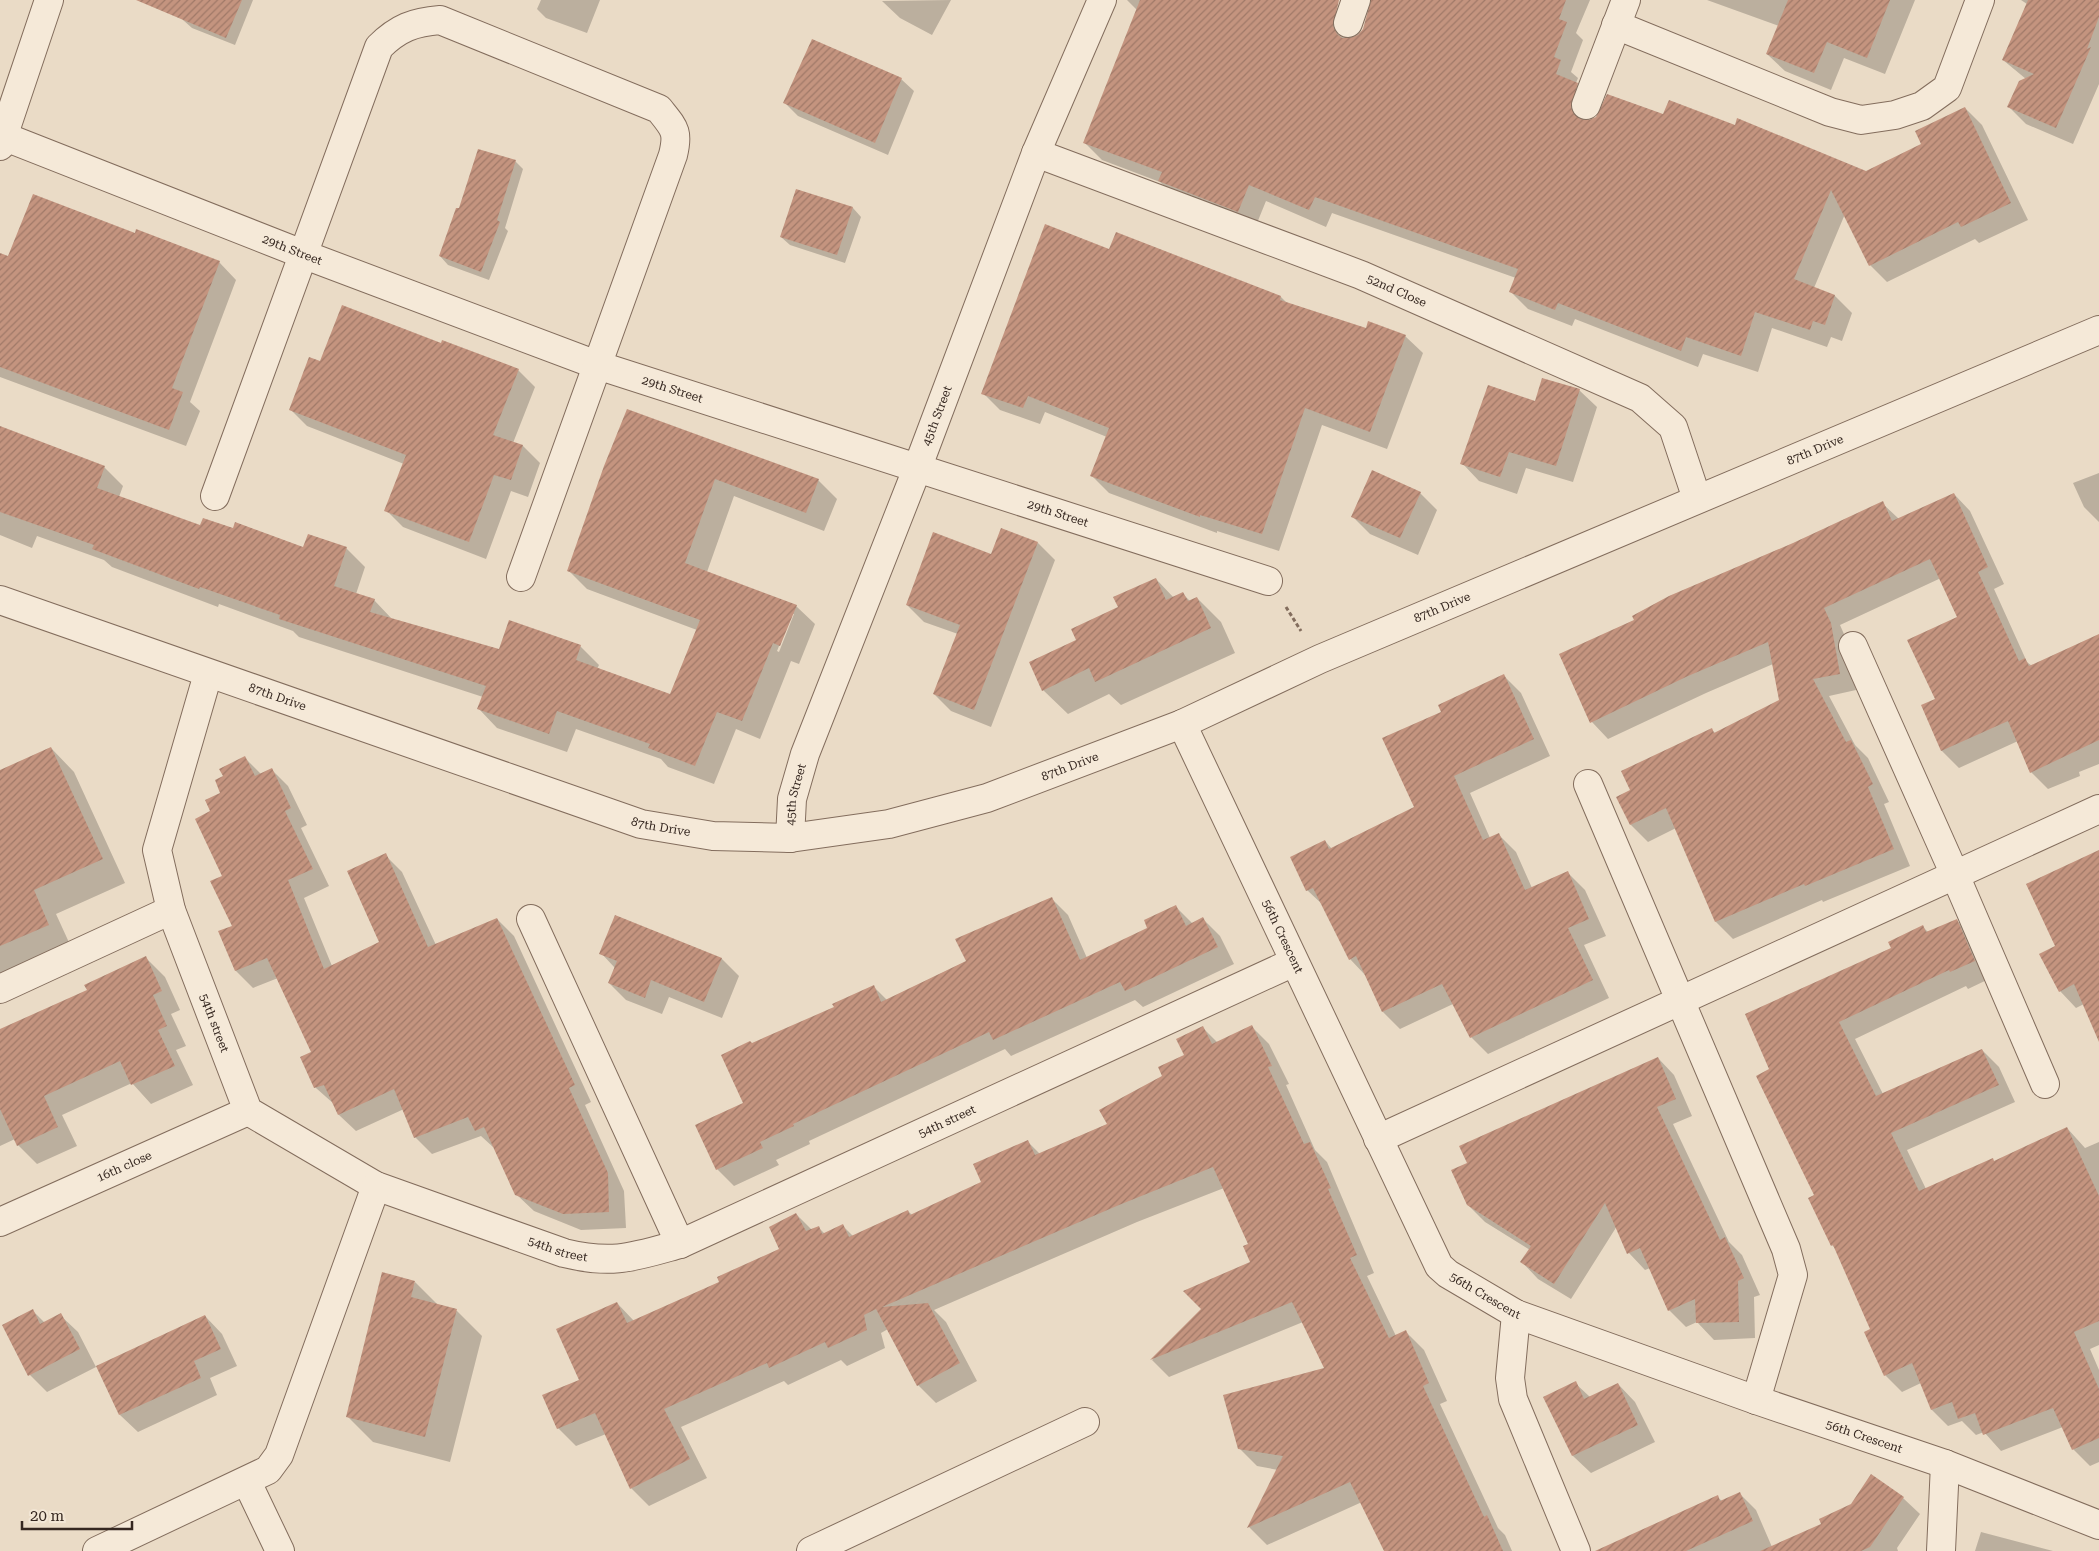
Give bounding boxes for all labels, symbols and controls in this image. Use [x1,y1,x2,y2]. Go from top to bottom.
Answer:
street label: 29th Street [260,232,325,268]
street label: 52nd Close [1364,271,1429,310]
street label: 29th Street [640,373,705,406]
street label: 45th Street [919,383,955,448]
street label: 87th Drive [1785,432,1846,468]
street label: 29th Street [1026,497,1091,530]
street label: 87th Drive [1412,589,1473,626]
street label: 87th Drive [247,680,309,714]
street label: 87th Drive [1039,749,1101,784]
street label: 45th Street [784,761,809,826]
street label: 87th Drive [629,814,692,839]
street label: 56th Crescent [1259,897,1306,976]
street label: 54th street [197,992,232,1055]
street label: 54th street [916,1102,978,1141]
street label: 16th close [94,1148,154,1185]
street label: 54th street [526,1234,589,1265]
street label: 56th Crescent [1447,1270,1523,1322]
street label: 56th Crescent [1824,1417,1905,1456]
scale bar [22,1498,132,1530]
text: 20 m [30,1507,65,1525]

